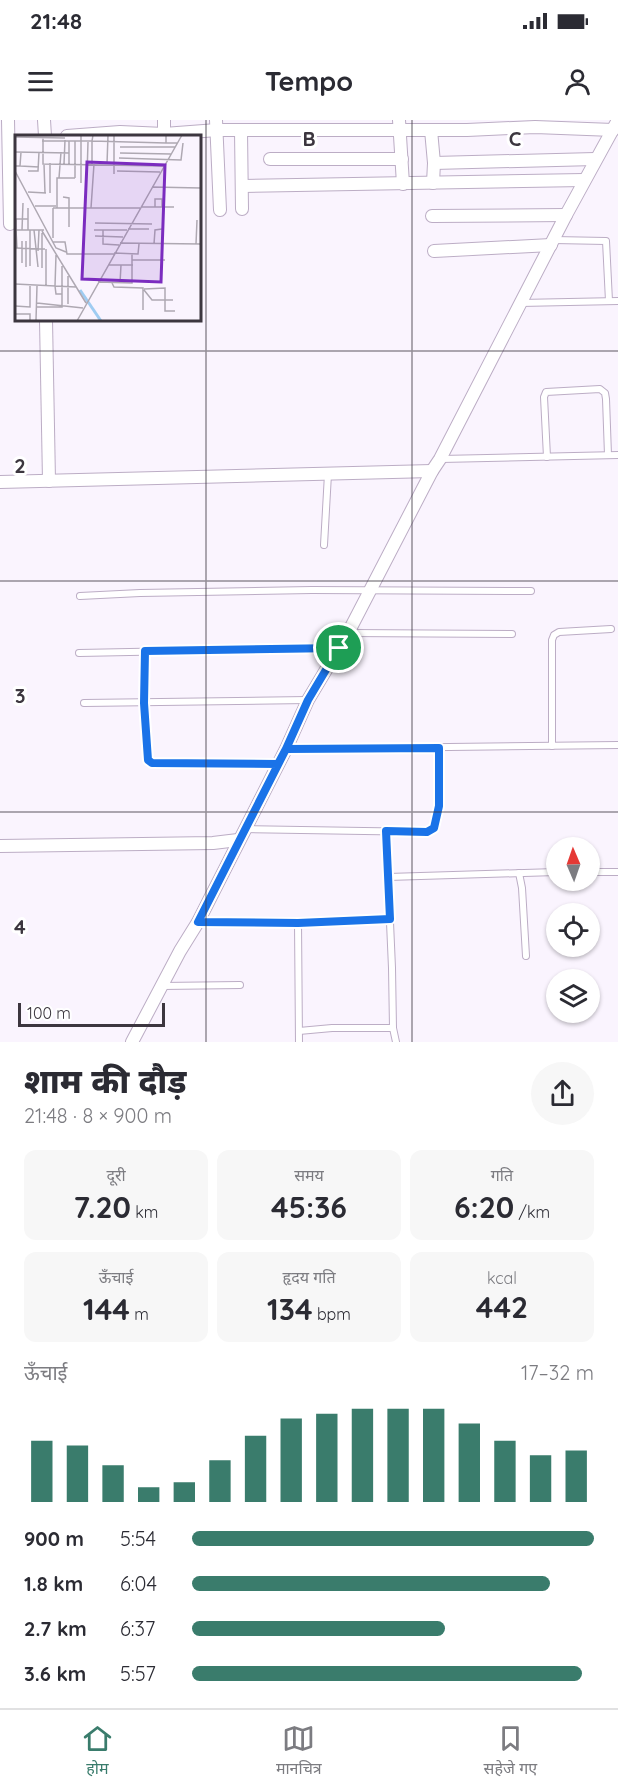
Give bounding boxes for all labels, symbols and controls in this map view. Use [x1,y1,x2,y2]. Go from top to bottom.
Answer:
text: 21:48 [30,7,82,35]
text: Tempo [265,64,353,98]
icon: menu [24,65,57,98]
icon: person [561,65,594,98]
text: B [302,126,316,151]
text: C [509,126,522,151]
inset map [15,135,201,321]
text: 2 [14,453,26,478]
pin [313,622,364,673]
icon: arrive [322,631,355,664]
text: 3 [15,683,25,708]
north arrow [546,837,600,891]
map controls [546,837,600,1023]
button: locate [546,903,600,957]
text: 4 [14,914,26,939]
button: layers [546,969,600,1023]
scale bar [18,1000,165,1028]
text: 100 m [27,1003,71,1023]
text: शाम की दौड़ [24,1060,187,1101]
button: share [531,1062,594,1125]
text: 21:48 · 8 × 900 m [24,1103,172,1128]
text: दूरी [106,1165,126,1185]
text: समय [294,1165,324,1185]
text: गति [491,1165,513,1185]
text: 7.20 [74,1188,131,1226]
text: 45:36 [271,1188,347,1226]
text: 6:20 [454,1188,514,1226]
text: km [131,1202,158,1222]
text: /km [514,1202,550,1222]
text: ऊँचाई [99,1267,133,1287]
text: हृदय गति [282,1267,336,1287]
text: kcal [487,1268,517,1288]
text: 442 [476,1288,528,1326]
text: 144 [83,1290,130,1328]
text: 134 [267,1290,313,1328]
text: m [130,1304,149,1324]
text: bpm [313,1304,351,1324]
text: ऊँचाई [24,1360,67,1385]
text: 17–32 m [521,1360,594,1385]
text: 900 m [24,1526,84,1551]
text: 5:54 [120,1526,156,1551]
text: 1.8 km [24,1571,83,1596]
text: 6:04 [120,1571,157,1596]
text: 2.7 km [24,1616,87,1641]
text: 6:37 [120,1616,155,1641]
text: 3.6 km [24,1661,86,1686]
text: 5:57 [120,1661,156,1686]
tab: होम [81,1722,114,1781]
tab: मानचित्र [276,1722,322,1781]
tab: सहेजे गए [484,1722,537,1781]

